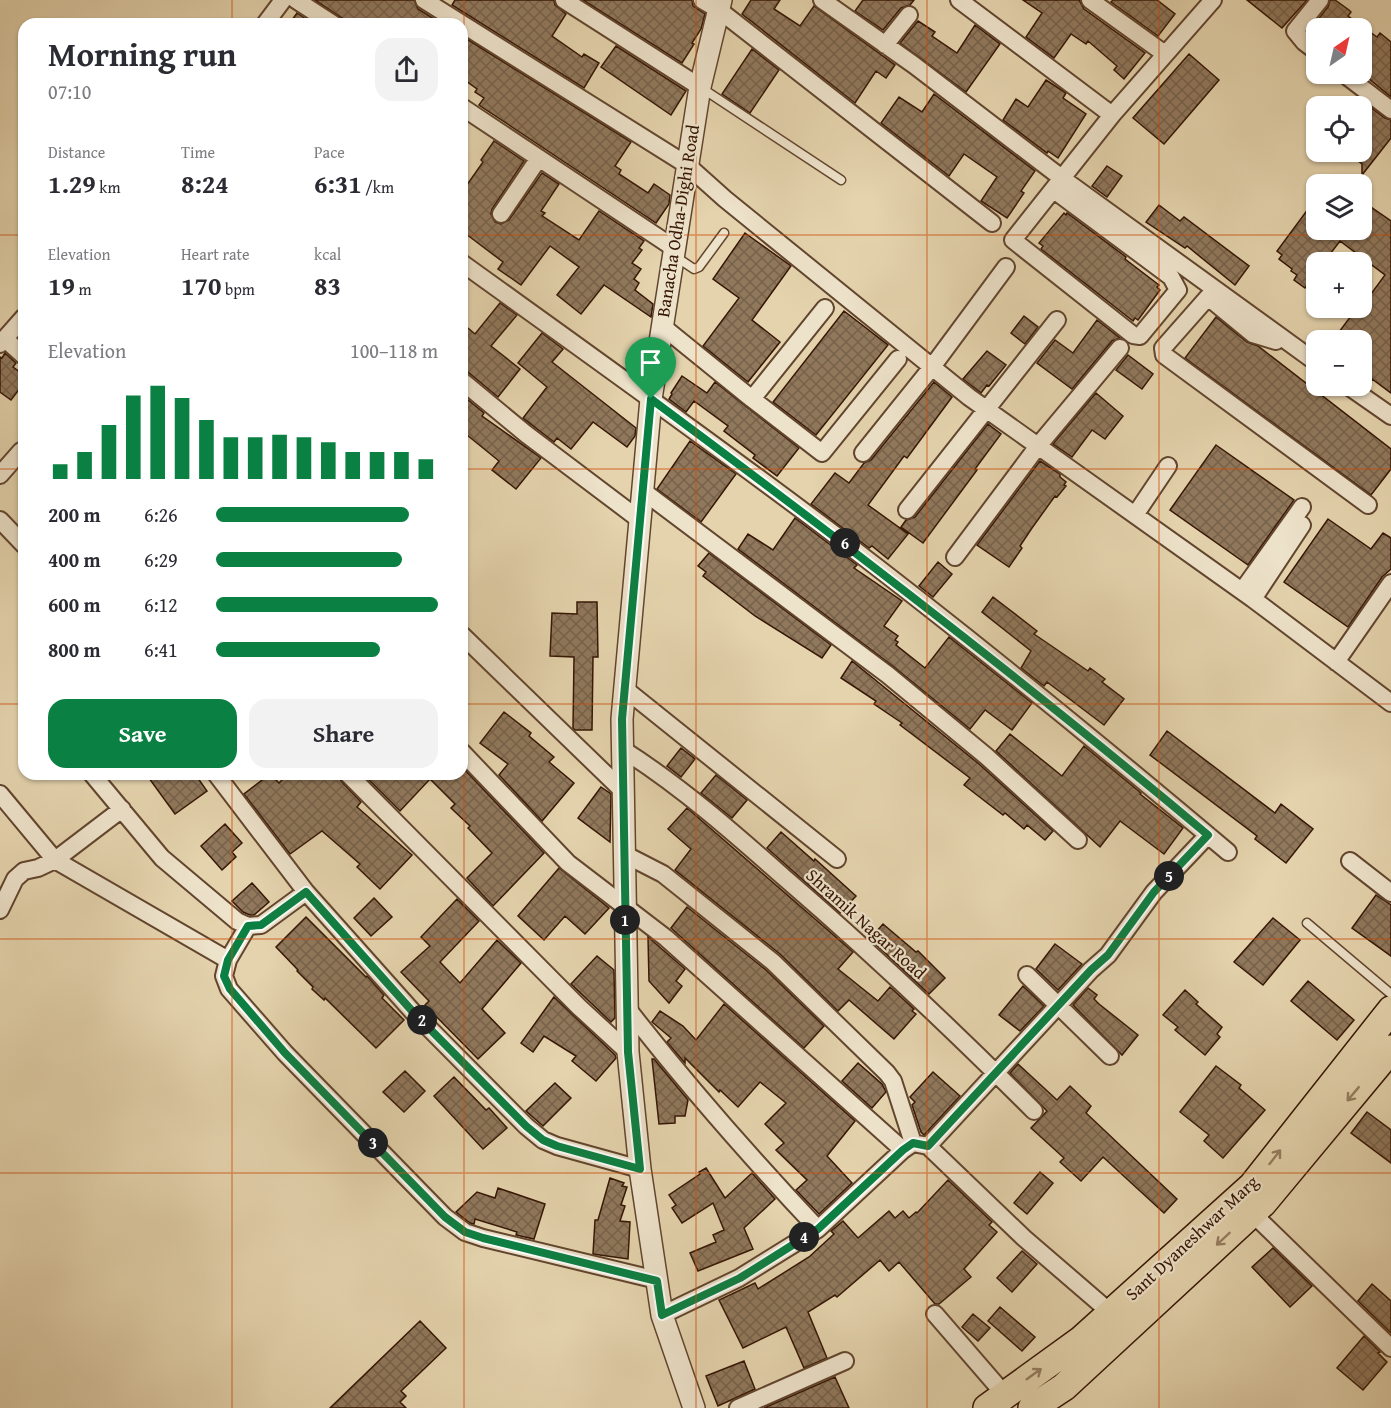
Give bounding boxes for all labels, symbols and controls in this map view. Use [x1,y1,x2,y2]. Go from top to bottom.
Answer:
north arrow [1306,18,1372,84]
map controls [1306,18,1372,396]
text: Morning run [48,30,237,78]
button: share [375,38,438,101]
text: 07:10 [48,77,91,106]
button: locate [1306,96,1372,162]
street label: Banacha Odha-Dighi Road [649,122,706,319]
text: Distance [48,140,105,164]
text: Time [181,140,215,164]
text: Pace [314,140,345,164]
text: 1.29 [48,164,96,203]
text: 8:24 [181,164,229,203]
text: 6:31 [314,164,362,203]
button: layers [1306,174,1372,240]
text: km [96,175,120,199]
text: /km [362,175,394,199]
text: Elevation [48,242,111,266]
text: Heart rate [181,242,250,266]
text: kcal [314,242,341,266]
button: + [1306,252,1372,318]
text: 19 [48,266,75,305]
text: 170 [181,266,221,305]
text: 83 [314,266,341,305]
text: m [75,277,92,301]
text: bpm [221,277,255,301]
button: − [1306,330,1372,396]
text: Elevation [48,336,126,365]
text: 100–118 m [350,336,438,365]
pin [625,337,676,399]
icon: arrive [634,346,667,379]
text: 200 m [48,500,101,529]
text: 6:26 [144,500,178,529]
pin: 6 [830,528,860,558]
text: 6 [841,531,849,555]
text: 400 m [48,545,101,574]
text: 6:29 [144,545,178,574]
text: 600 m [48,590,101,619]
text: 6:12 [144,590,178,619]
text: 800 m [48,635,101,664]
text: 6:41 [144,635,178,664]
button: Save [48,699,237,768]
button: Share [249,699,438,768]
pin: 5 [1154,861,1184,891]
street label: Shramik Nagar Road [800,862,933,986]
text: 5 [1165,864,1173,888]
pin: 1 [610,905,640,935]
text: 1 [621,908,629,932]
pin: 2 [407,1005,437,1035]
text: 2 [418,1008,426,1032]
one-way arrow [1347,1086,1360,1102]
pin: 3 [358,1128,388,1158]
text: 3 [369,1131,377,1155]
one-way arrow [1268,1149,1281,1165]
street label: Sant Dyaneshwar Marg [1119,1169,1264,1307]
pin: 4 [789,1222,819,1252]
text: 4 [800,1225,808,1249]
one-way arrow [1216,1232,1231,1246]
one-way arrow [1026,1368,1042,1380]

